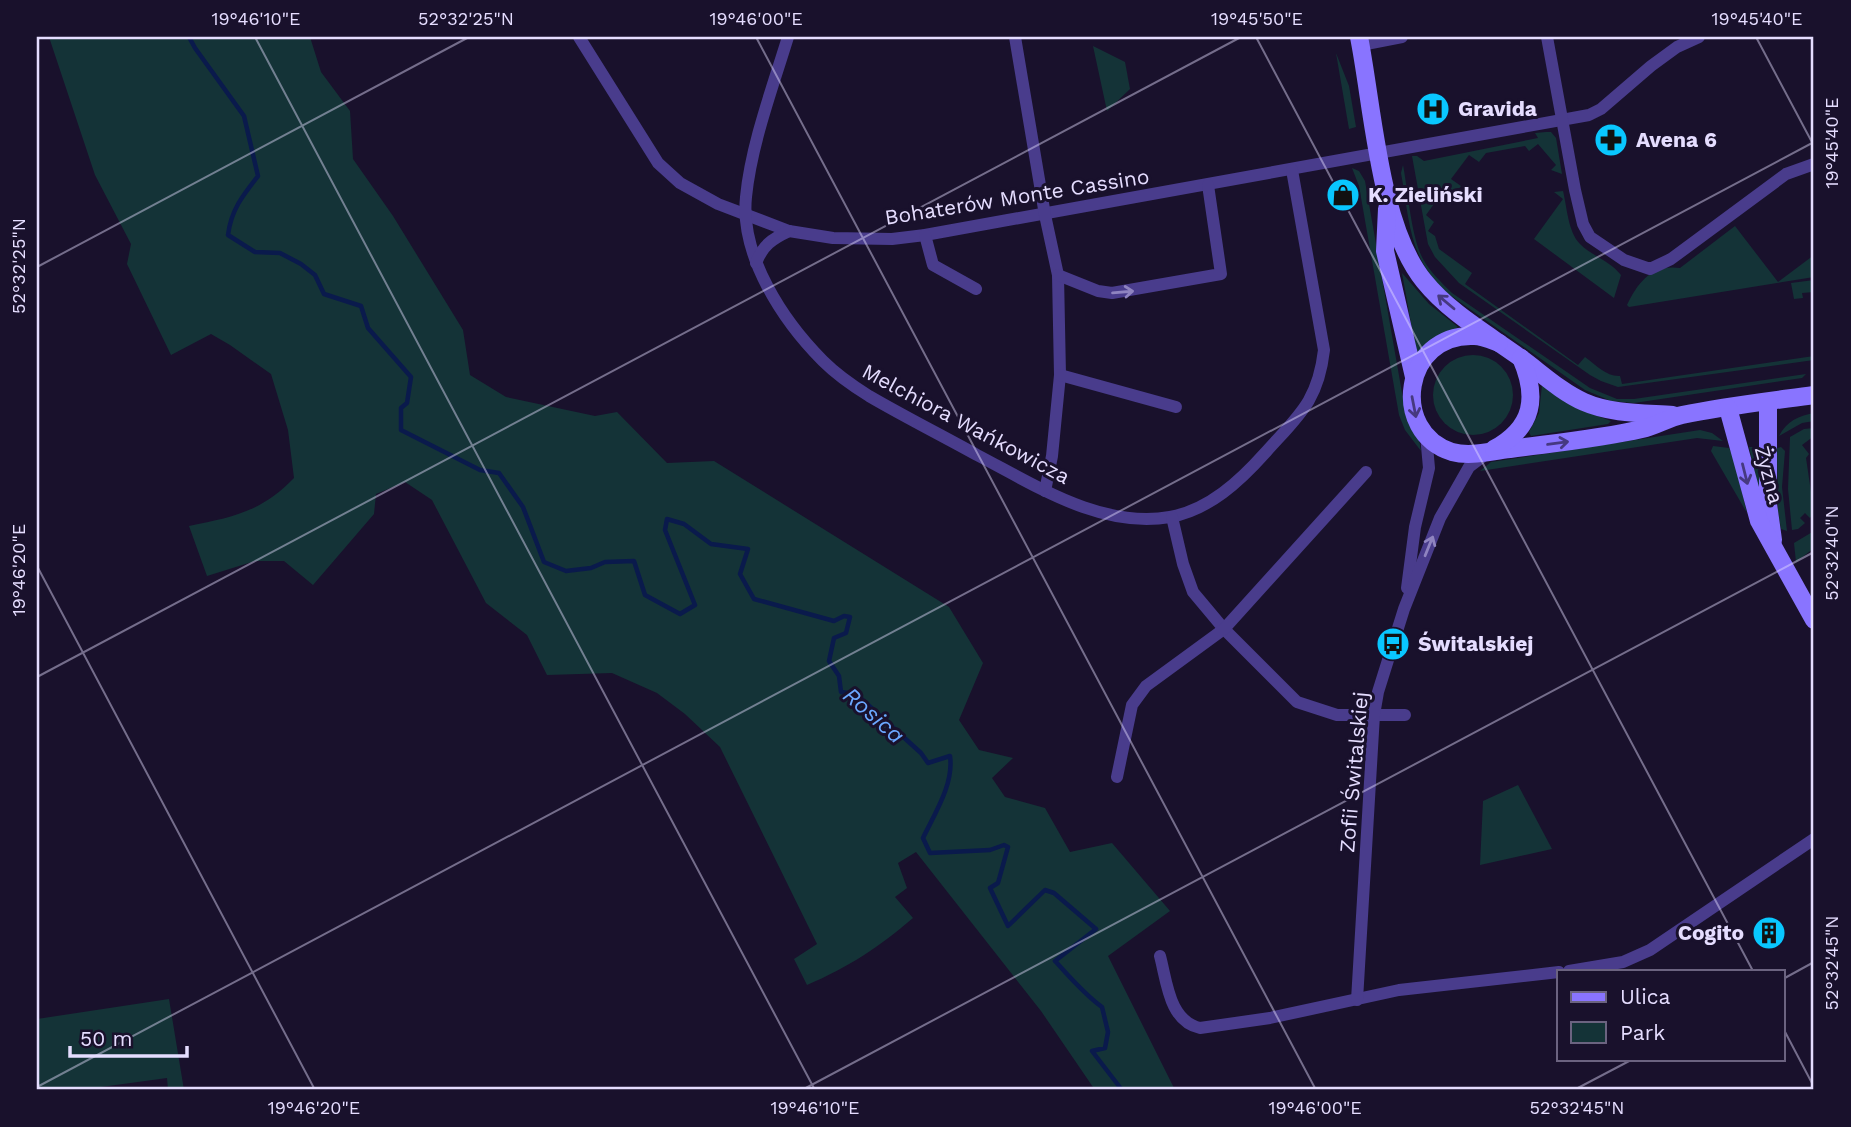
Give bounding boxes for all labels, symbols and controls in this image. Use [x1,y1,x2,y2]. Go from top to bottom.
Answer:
text: 19°46'10"E [211,8,301,29]
text: 52°32'25"N [418,8,514,29]
text: 19°46'00"E [709,8,803,29]
text: 19°45'50"E [1211,8,1303,29]
text: 19°45'40"E [1712,8,1802,29]
hospital icon: Gravida [1414,90,1452,128]
place label: Gravida [1458,96,1538,121]
text: 19°45'40"E [1821,98,1842,188]
pharmacy icon: Avena 6 [1592,121,1630,159]
place label: Avena 6 [1636,127,1717,152]
street label: Bohaterów Monte Cassino [883,163,1151,230]
shop icon: K. Zieliński [1324,176,1362,214]
place label: K. Zieliński [1368,182,1483,207]
text: 52°32'25"N [8,218,29,314]
one-way arrow [1111,285,1133,298]
one-way arrow [1437,295,1455,311]
street label: Melchiora Wańkowicza [858,358,1074,489]
one-way arrow [1408,395,1422,418]
one-way arrow [1546,436,1569,449]
street label: Żyzna [1750,443,1789,507]
one-way arrow [1739,462,1752,485]
text: 52°32'40"N [1821,505,1842,601]
text: 19°46'20"E [8,524,29,616]
one-way arrow [1424,535,1437,557]
bus stop icon: Świtalskiej [1374,625,1412,663]
place label: Świtalskiej [1418,631,1533,656]
water label: Rosica [838,682,910,749]
street label: Zofii Świtalskiej [1334,690,1373,854]
building icon: Cogito [1750,914,1788,952]
text: 52°32'45"N [1821,916,1842,1010]
place label: Cogito [1678,920,1744,945]
legend [1557,970,1784,1060]
text: Ulica [1620,984,1671,1009]
scale bar [70,1015,187,1059]
text: Park [1620,1020,1665,1045]
text: 50 m [80,1026,132,1051]
text: 19°46'20"E [268,1097,360,1118]
text: 19°46'10"E [770,1097,860,1118]
text: 19°46'00"E [1268,1097,1362,1118]
text: 52°32'45"N [1530,1097,1624,1118]

